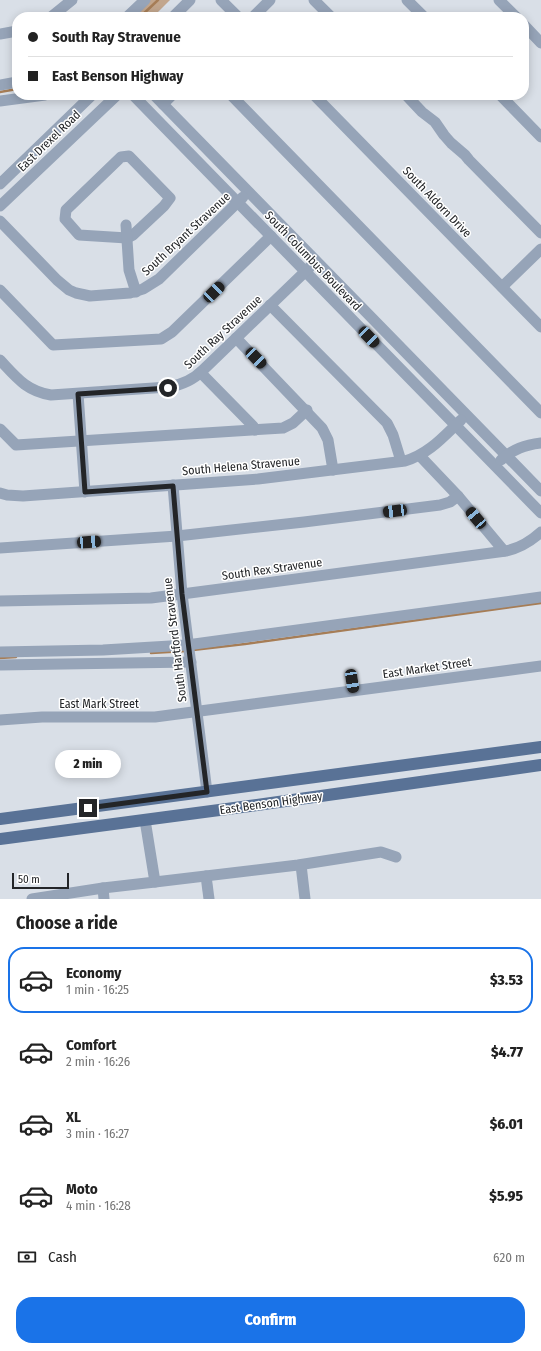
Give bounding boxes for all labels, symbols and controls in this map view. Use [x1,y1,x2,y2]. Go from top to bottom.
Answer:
text: South Ray Stravenue [52,28,181,46]
text: East Benson Highway [52,67,183,85]
street label: East Drexel Road [15,108,83,174]
street label: South Aldorn Drive [400,164,474,240]
street label: South Bryant Stravenue [139,189,233,279]
street label: South Columbus Boulevard [262,208,364,314]
car [201,279,227,305]
street label: South Ray Stravenue [181,292,265,372]
car [356,324,382,350]
car [243,345,269,371]
route start [159,379,177,397]
street label: South Helena Stravenue [182,454,300,478]
car [382,504,408,518]
car [464,505,488,531]
car [77,535,101,549]
street label: South Rex Stravenue [221,555,323,583]
street label: South Hartford Stravenue [160,577,190,703]
street label: East Market Street [382,655,472,681]
car [344,668,360,694]
street label: East Mark Street [59,697,139,711]
callout: 2 min [55,750,121,778]
text: 2 min [74,756,102,771]
street label: East Benson Highway [219,789,324,817]
route end [79,799,97,817]
scale bar [12,871,69,890]
text: 50 m [18,873,40,886]
text: Choose a ride [16,912,118,934]
icon: car [18,962,54,998]
text: Economy [66,964,121,982]
text: $3.53 [490,971,523,989]
text: 1 min · 16:25 [66,982,129,997]
icon: car [18,1034,54,1070]
text: Comfort [66,1036,117,1054]
text: $4.77 [491,1043,523,1061]
text: 2 min · 16:26 [66,1054,130,1069]
icon: car [18,1106,54,1142]
text: XL [66,1108,81,1126]
text: $6.01 [490,1115,523,1133]
text: 3 min · 16:27 [66,1126,129,1141]
icon: car [18,1178,54,1214]
text: Moto [66,1180,98,1198]
text: $5.95 [489,1187,523,1205]
text: 4 min · 16:28 [66,1198,131,1213]
icon: cash [16,1246,38,1268]
text: Cash [48,1248,77,1266]
text: 620 m [493,1250,525,1265]
button: Confirm [16,1297,525,1343]

